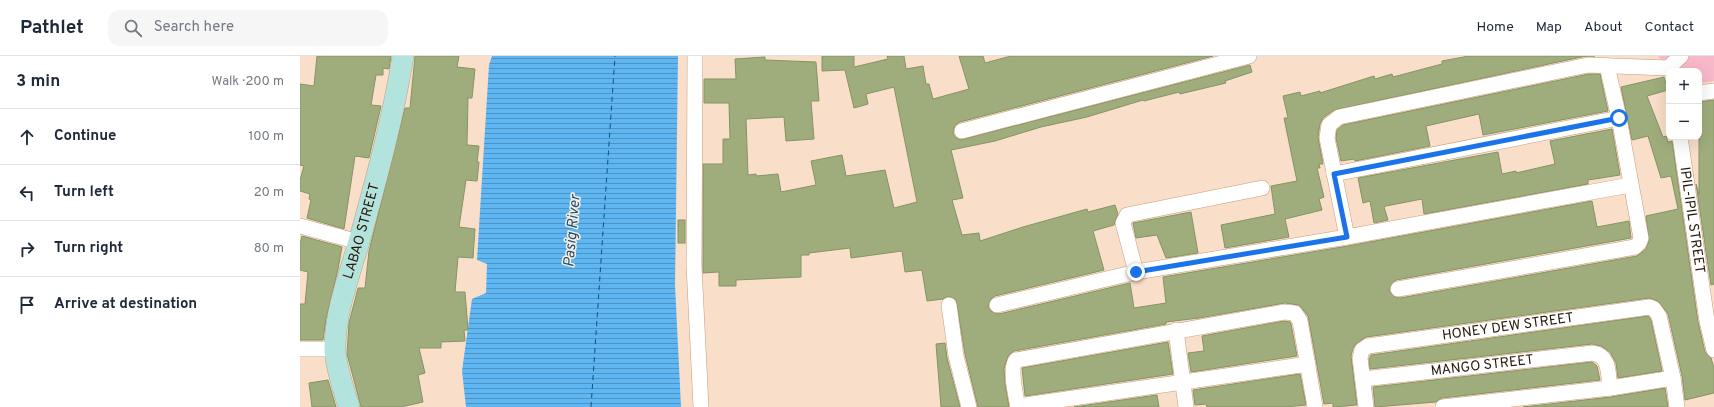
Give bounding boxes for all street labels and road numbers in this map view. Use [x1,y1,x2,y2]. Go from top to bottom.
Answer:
street label: IPIL-IPIL STREET [1676,166,1708,275]
street label: LABAO STREET [340,181,383,281]
street label: HONEY DEW STREET [1441,309,1575,344]
street label: MANGO STREET [1430,351,1535,380]

